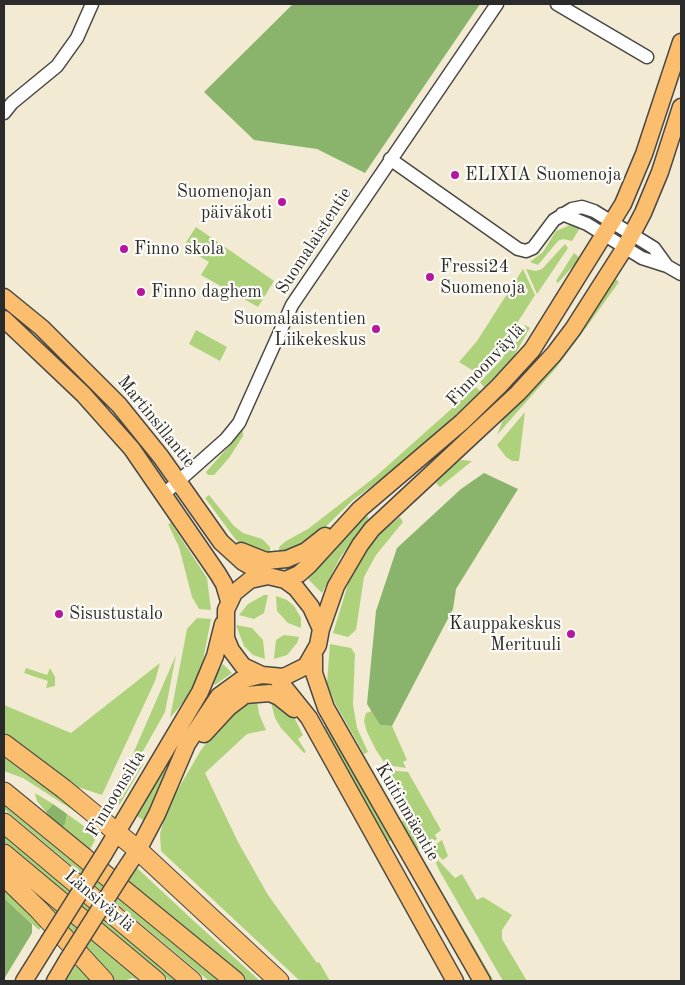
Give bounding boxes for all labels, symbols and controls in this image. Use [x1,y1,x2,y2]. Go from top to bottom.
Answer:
place label: ELIXIA Suomenoja [465,164,622,186]
marker: ELIXIA Suomenoja [449,169,461,181]
place label: Suomenojan päiväkoti [177,181,272,223]
street label: Suomalaistentie [271,184,357,298]
marker: Suomenojan päiväkoti [276,196,288,208]
place label: Finno skola [134,238,224,260]
marker: Finno skola [118,243,130,255]
place label: Fressi24 Suomenoja [440,256,526,298]
marker: Fressi24 Suomenoja [424,271,436,283]
place label: Finno daghem [151,281,262,303]
marker: Finno daghem [135,286,147,298]
place label: Suomalaistentien Liikekeskus [233,308,366,350]
street label: Finnoonväylä [442,319,530,411]
marker: Suomalaistentien Liikekeskus [370,323,382,335]
street label: Martinsillantie [112,371,200,473]
place label: Sisustustalo [69,603,163,625]
marker: Sisustustalo [53,608,65,620]
place label: Kauppakeskus Merituuli [449,613,561,656]
marker: Kauppakeskus Merituuli [565,628,577,640]
street label: Finnoonsilta [82,747,150,841]
street label: Kuitinmäentie [370,759,444,865]
street label: Länsiväylä [60,865,138,937]

